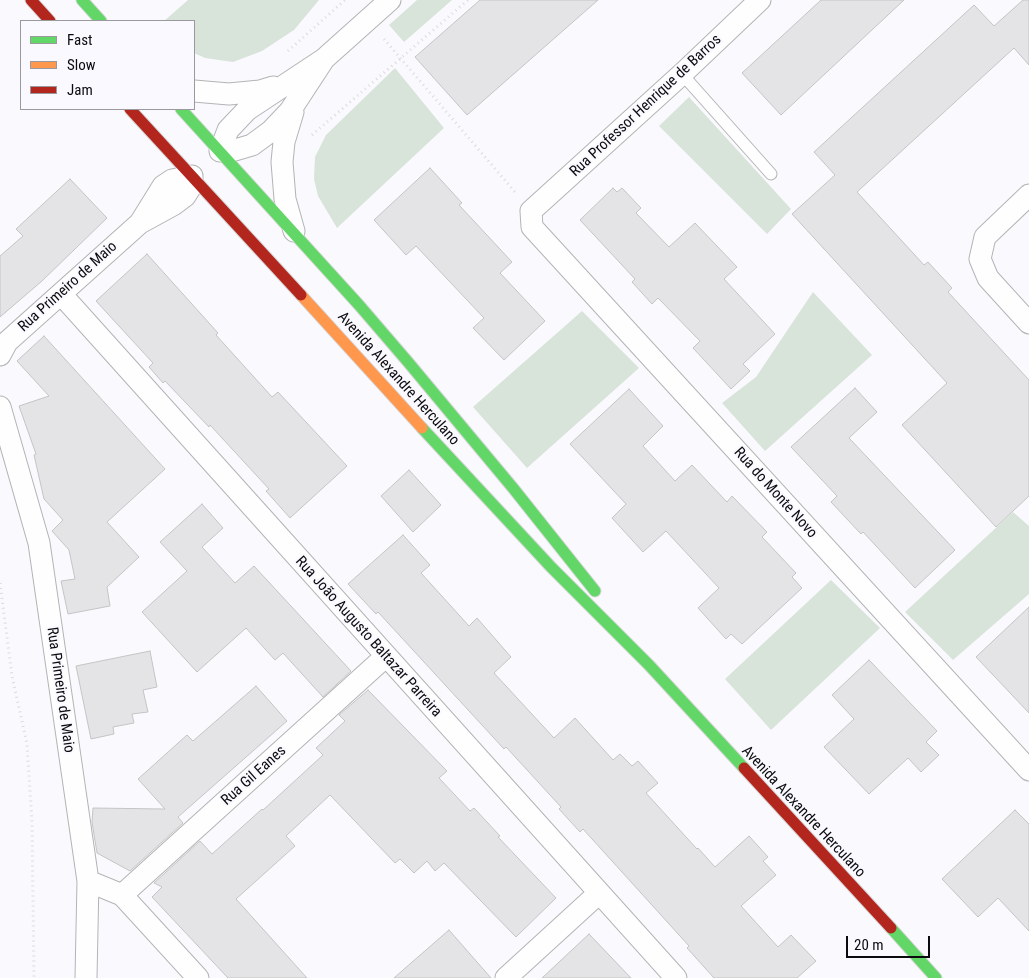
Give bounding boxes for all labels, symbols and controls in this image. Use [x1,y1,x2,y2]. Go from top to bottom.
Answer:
legend [20,20,195,110]
text: Fast [67,31,92,49]
street label: Rua Professor Henrique de Barros [567,31,725,181]
text: Slow [67,56,96,74]
text: Jam [67,81,93,99]
street label: Rua Primeiro de Maio [15,238,121,336]
street label: Avenida Alexandre Herculano [333,309,463,449]
street label: Rua do Monte Novo [730,444,820,542]
street label: Rua João Augusto Baltazar Parreira [291,553,445,721]
street label: Rua Primeiro de Maio [42,626,78,754]
street label: Rua Gil Eanes [218,742,290,810]
street label: Avenida Alexandre Herculano [737,742,869,882]
scale bar [849,926,933,958]
text: 20 m [854,936,884,954]

